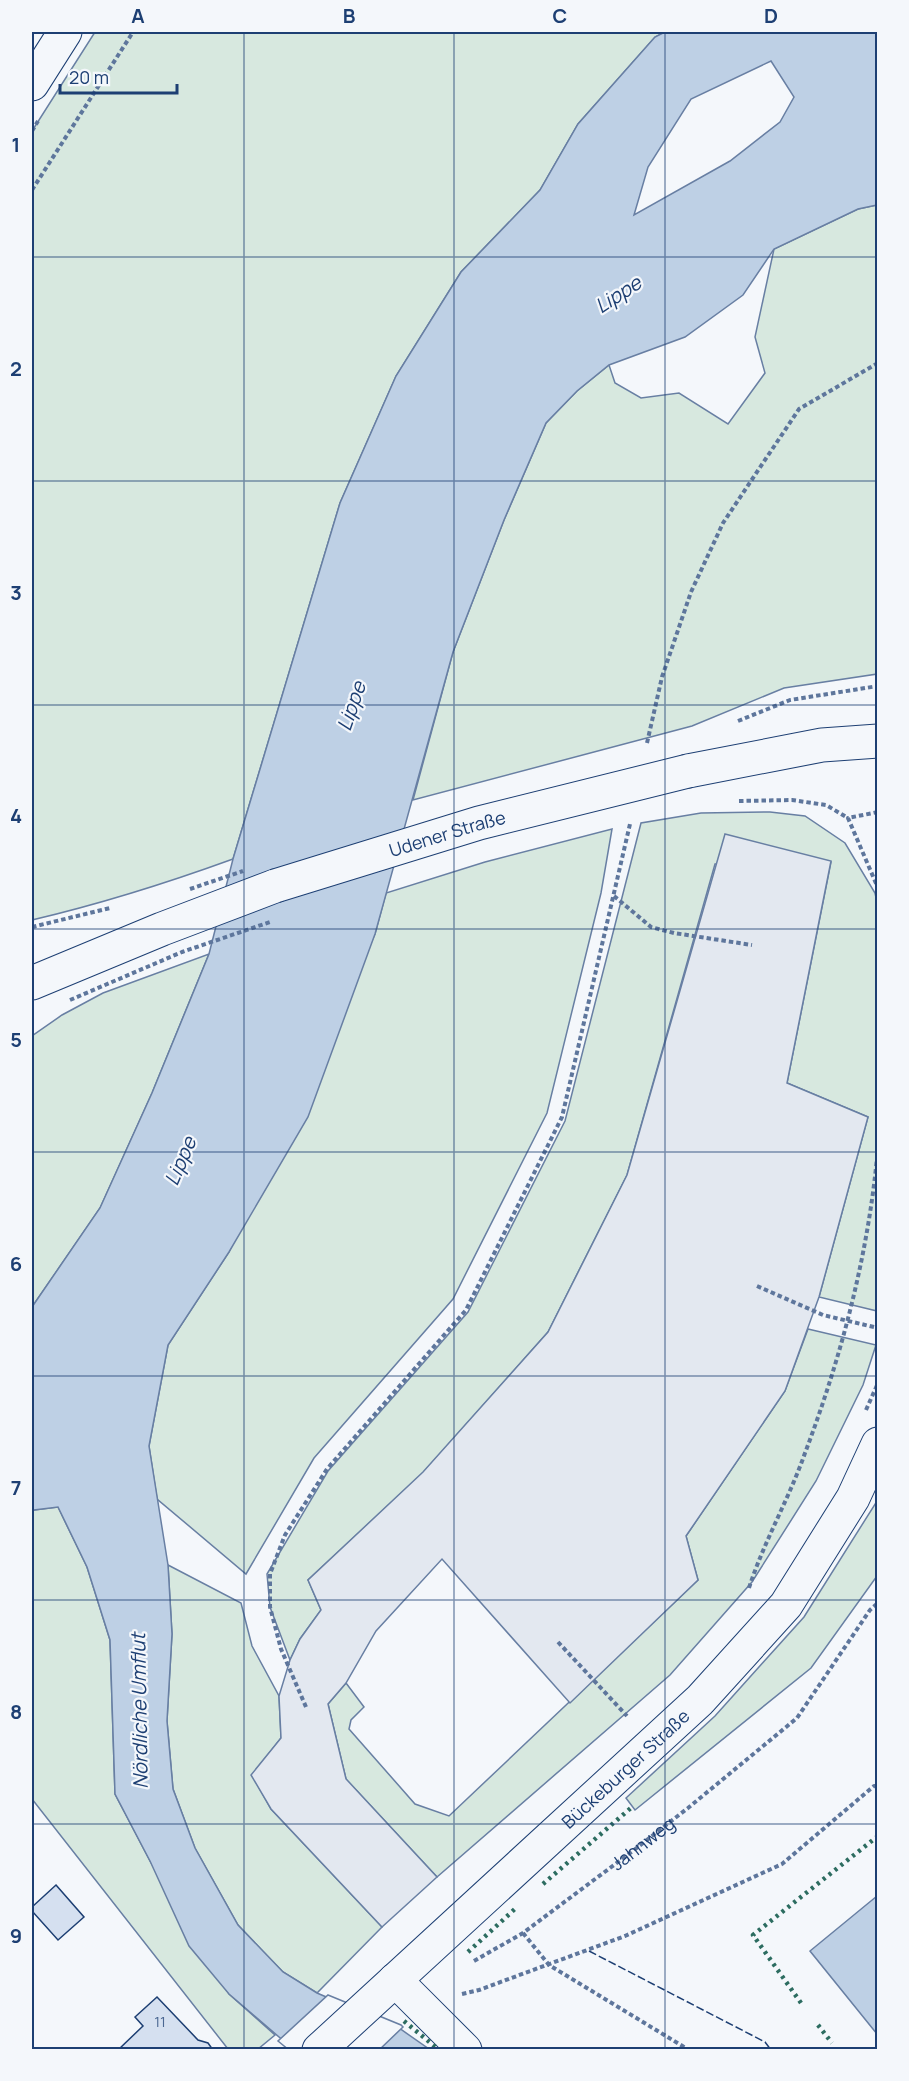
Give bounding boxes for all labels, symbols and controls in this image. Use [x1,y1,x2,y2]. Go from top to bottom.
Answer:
text: A [131,2,145,29]
text: B [343,2,356,29]
text: C [553,2,567,29]
text: D [764,2,778,29]
scale bar [60,57,177,95]
text: 20 m [69,65,109,89]
text: 1 [12,131,20,158]
water label: Lippe [590,268,648,319]
text: 2 [10,355,22,382]
text: 3 [10,579,22,606]
water label: Lippe [330,677,372,734]
text: 4 [10,802,22,829]
street label: Udener Straße [386,805,508,862]
text: 5 [10,1026,22,1053]
water label: Lippe [158,1131,203,1189]
text: 6 [10,1250,22,1277]
text: 7 [11,1474,21,1501]
water label: Nördliche Umflut [124,1631,154,1789]
text: 8 [10,1698,22,1725]
street label: Bückeburger Straße [556,1704,694,1833]
street label: Jahnweg [606,1811,679,1875]
text: 9 [10,1922,22,1949]
house number: 11 [154,2011,166,2032]

